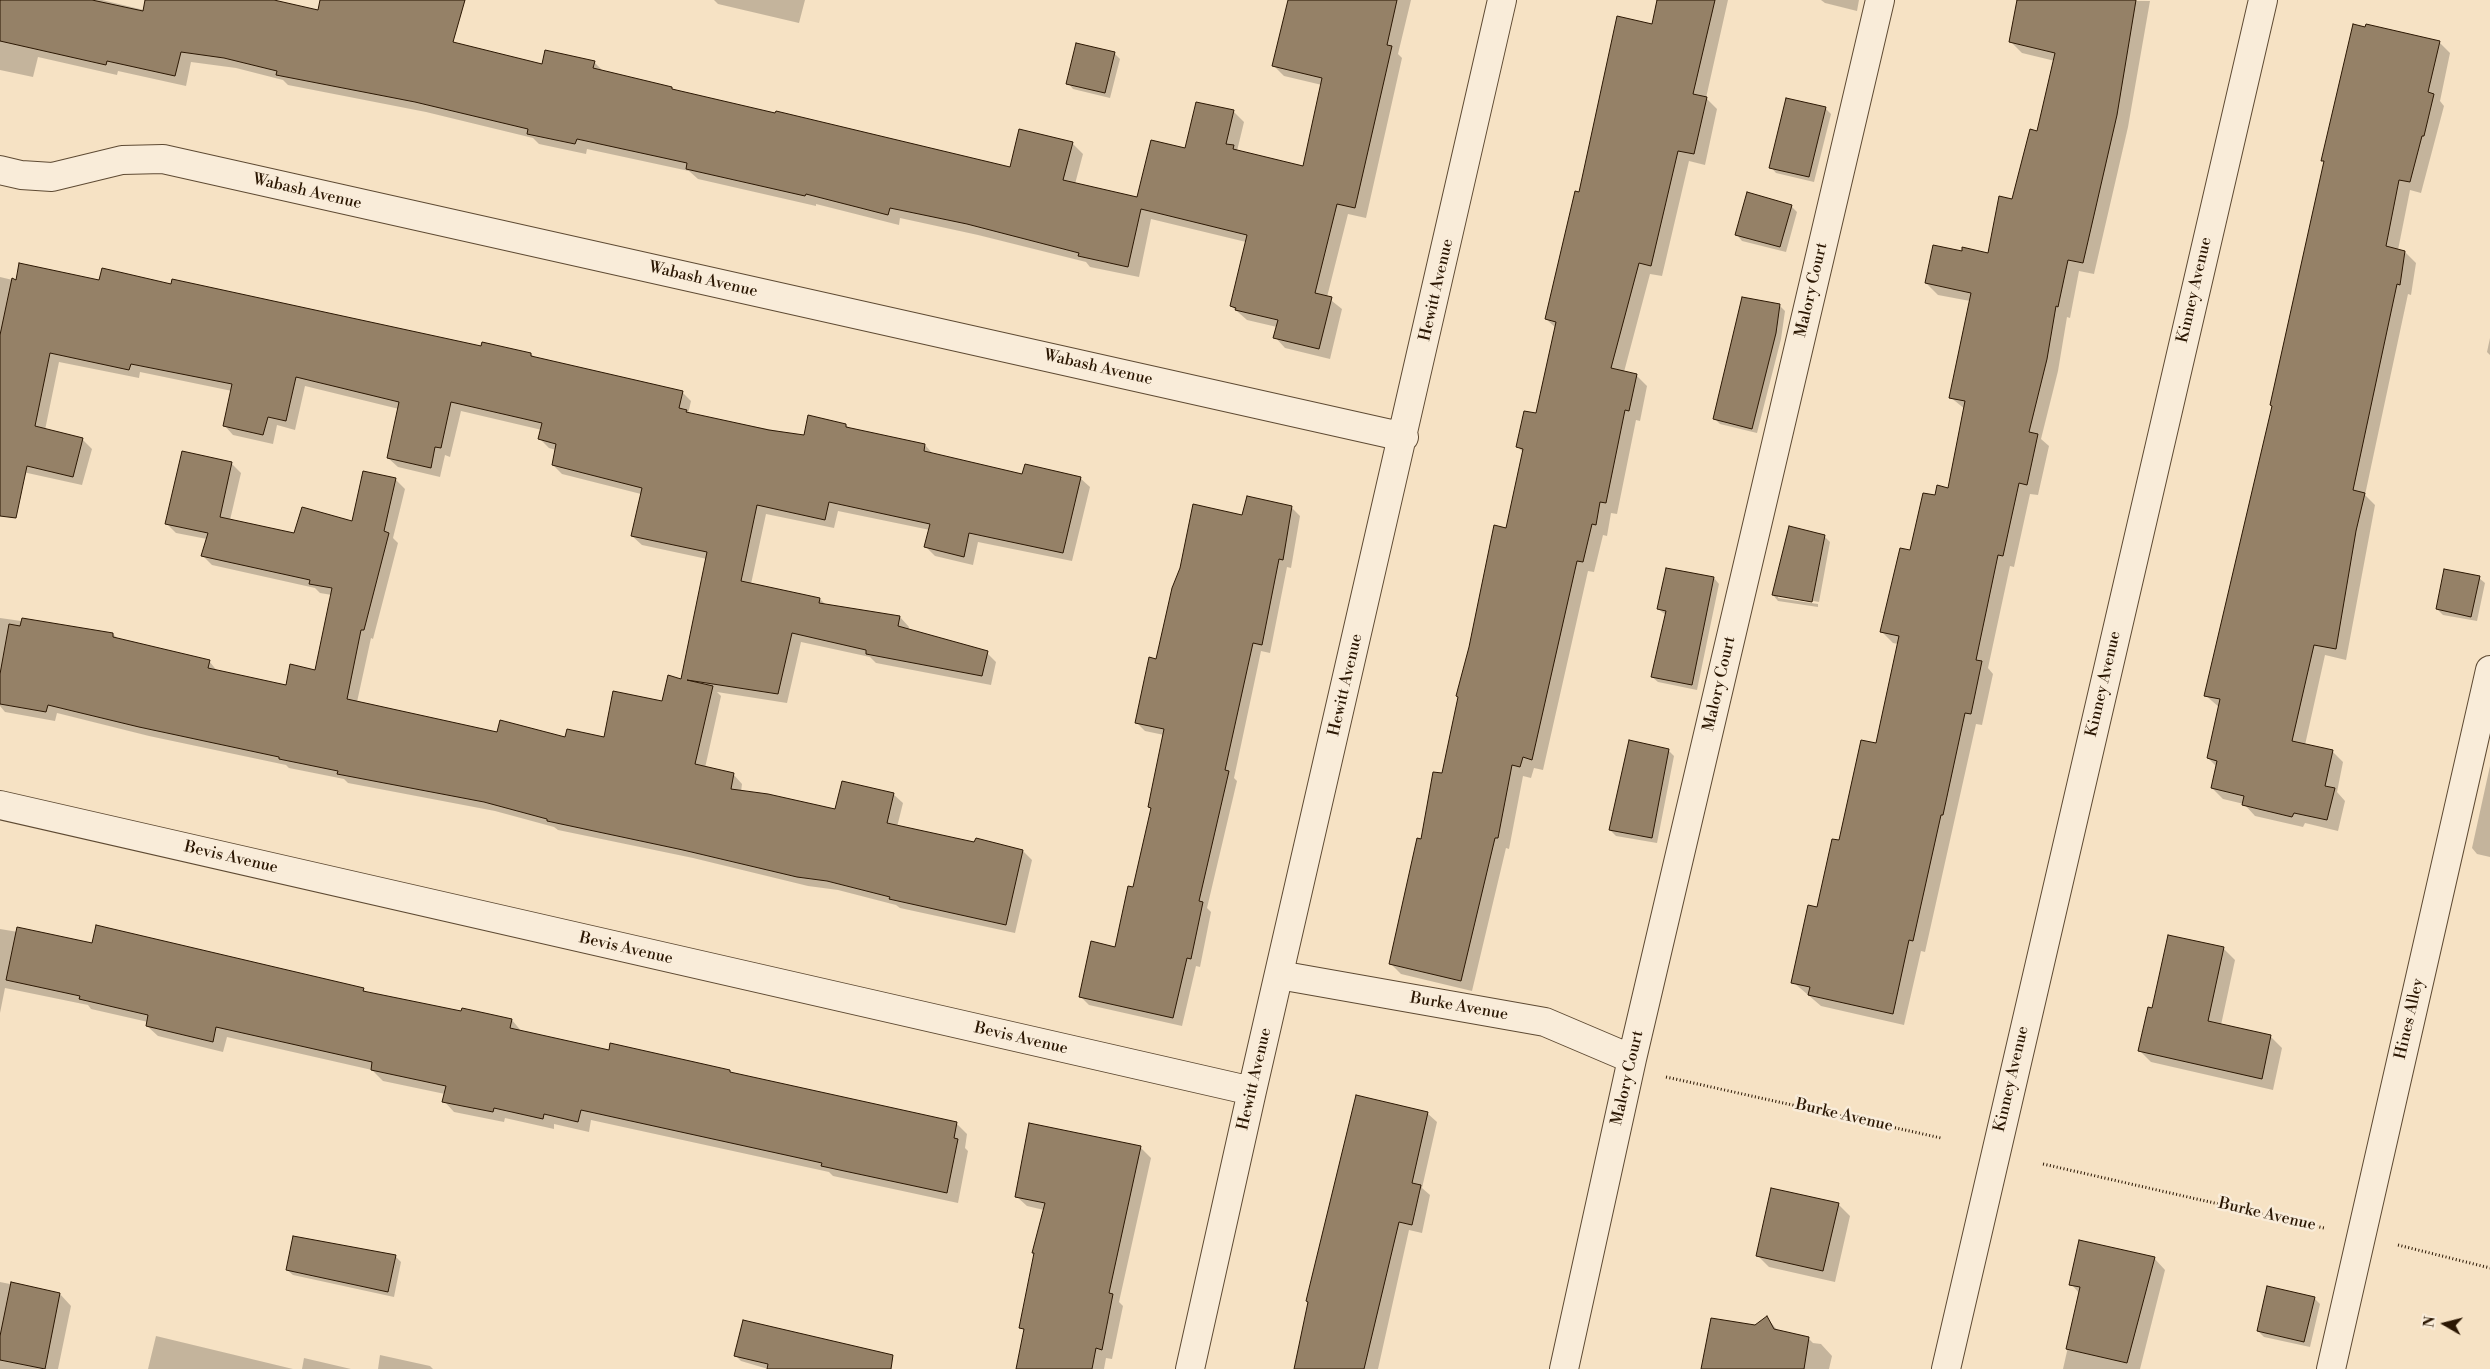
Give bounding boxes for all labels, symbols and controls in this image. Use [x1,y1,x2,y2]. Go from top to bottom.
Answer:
street label: Wabash Avenue [251,170,363,214]
street label: Kinney Avenue [2174,235,2216,345]
street label: Hewitt Avenue [1416,237,1458,343]
street label: Malory Court [1792,241,1832,339]
street label: Wabash Avenue [647,258,759,302]
street label: Wabash Avenue [1042,346,1154,390]
street label: Kinney Avenue [2083,629,2125,739]
street label: Hewitt Avenue [1325,632,1367,738]
street label: Malory Court [1700,635,1740,733]
street label: Bevis Avenue [182,838,280,878]
street label: Bevis Avenue [577,929,675,969]
street label: Hines Alley [2391,977,2429,1061]
street label: Burke Avenue [1408,989,1510,1025]
street label: Bevis Avenue [972,1019,1070,1059]
street label: Kinney Avenue [1991,1024,2033,1134]
street label: Hewitt Avenue [1234,1026,1276,1132]
street label: Malory Court [1608,1029,1648,1127]
street label: Burke Avenue [1793,1095,1895,1137]
street label: Burke Avenue [2216,1194,2318,1236]
north arrow [2420,1299,2470,1349]
text: N [2420,1315,2440,1329]

